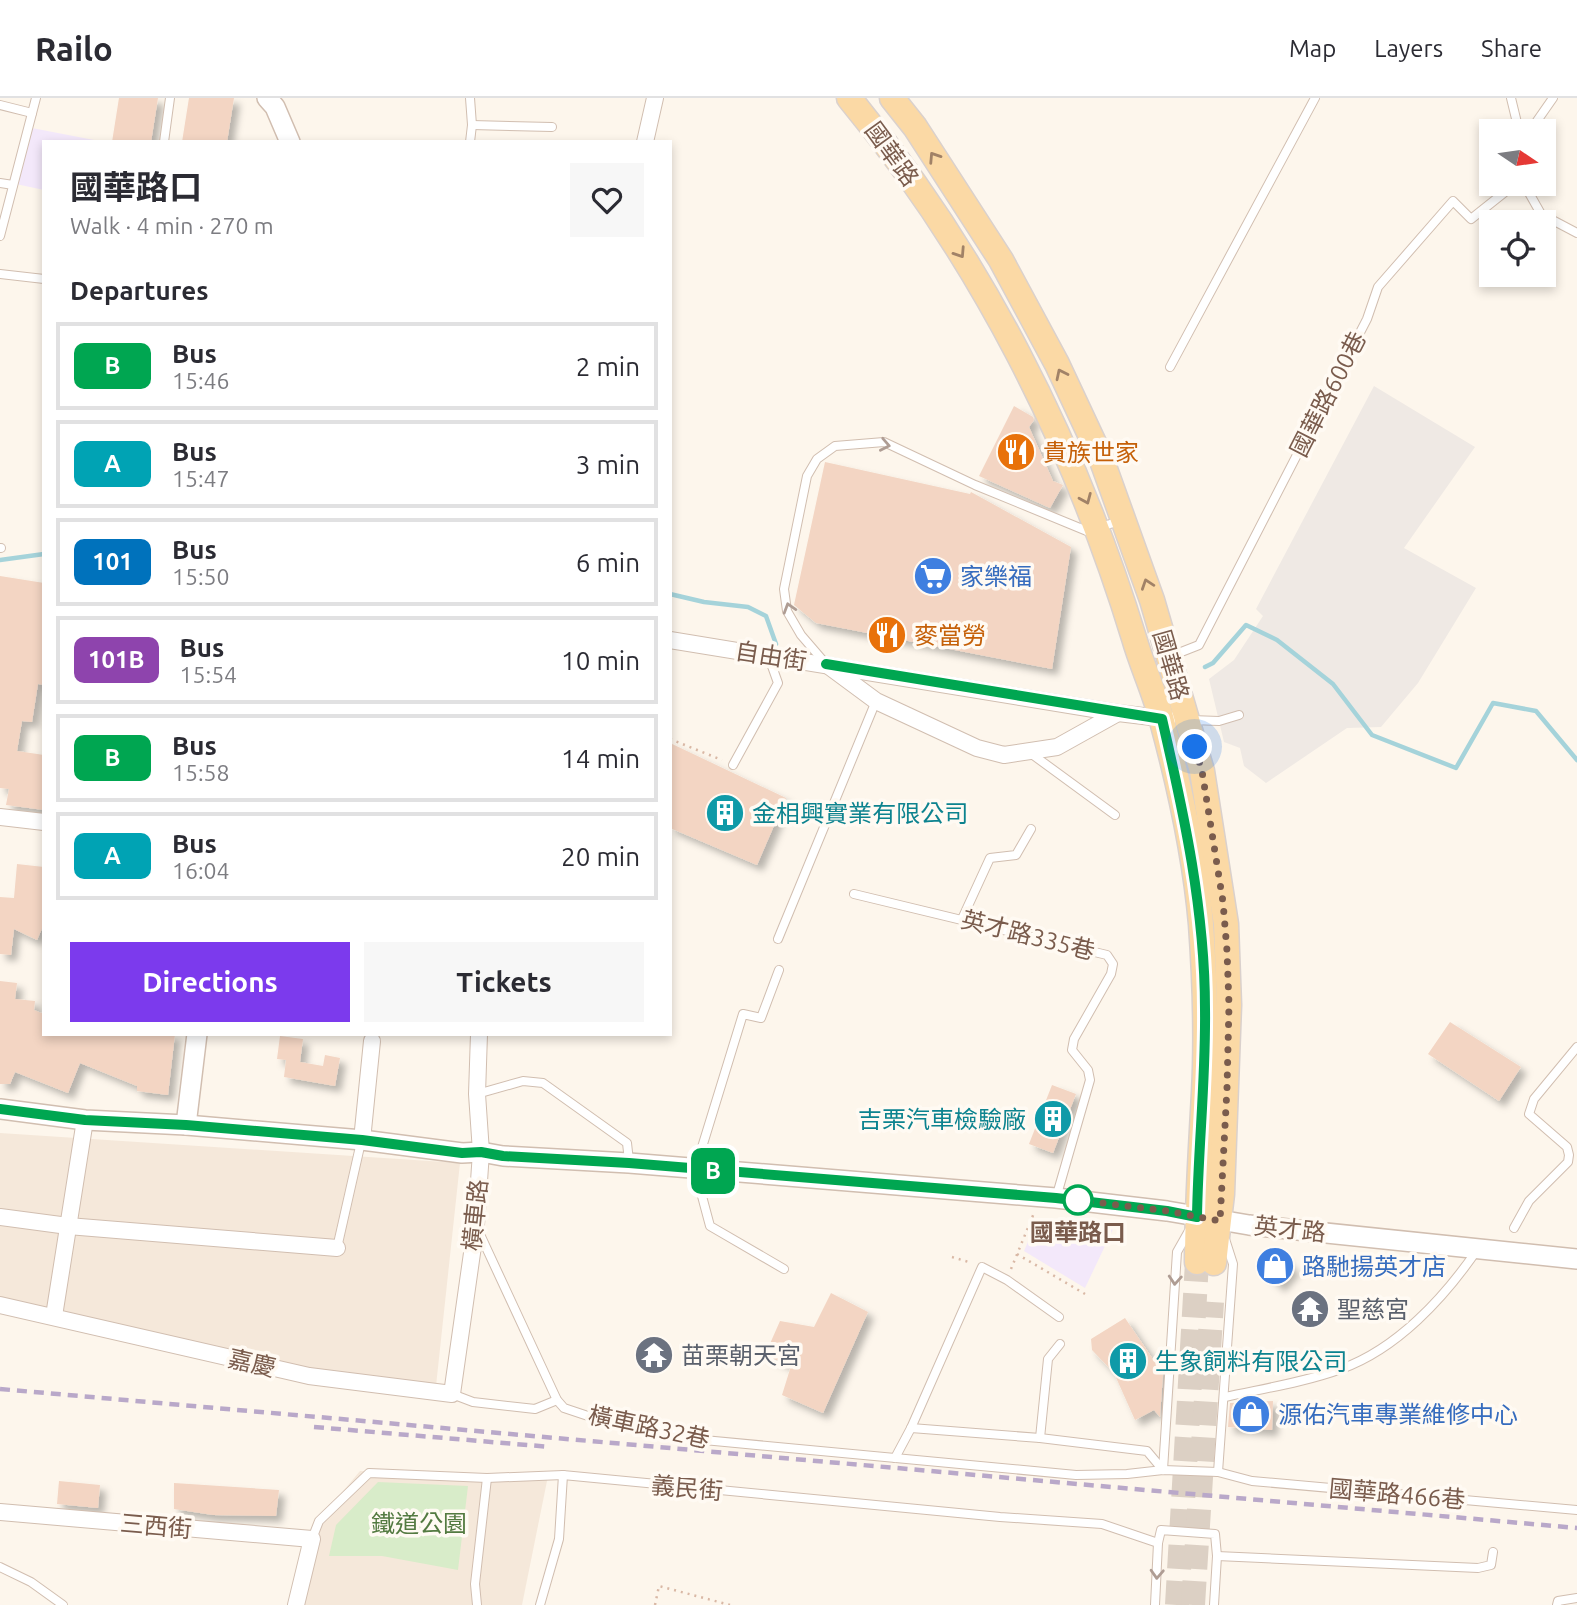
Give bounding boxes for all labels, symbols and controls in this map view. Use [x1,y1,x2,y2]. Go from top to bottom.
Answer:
text: Railo [35,30,113,67]
text: Map [1289,35,1336,62]
text: Layers [1374,35,1443,62]
text: Share [1481,35,1542,62]
street label: 國華路 [860,117,924,191]
north arrow [1479,119,1556,196]
map controls [1479,119,1556,287]
one-way arrow [929,152,942,165]
button: heart [570,163,644,237]
text: 國華路口 [70,168,202,205]
button: locate [1479,210,1556,287]
text: Walk · 4 min · 270 m [70,213,274,238]
one-way arrow [952,246,965,259]
text: Departures [70,276,208,305]
street label: 國華路600巷 [1285,327,1371,461]
text: Bus [172,339,217,368]
text: B [105,352,120,379]
text: 2 min [576,352,640,381]
text: 15:46 [172,368,230,393]
one-way arrow [1055,369,1069,381]
restaurant icon: 貴族世家 [995,431,1037,473]
text: Bus [172,437,217,466]
one-way arrow [878,437,890,452]
place label: 貴族世家 [1043,439,1139,466]
text: A [104,450,121,477]
text: 3 min [576,450,640,479]
text: 15:47 [172,466,230,491]
one-way arrow [1078,492,1092,504]
text: Bus [172,535,217,564]
text: 101 [92,548,133,575]
text: 6 min [576,548,640,577]
supermarket icon: 家樂福 [912,555,954,597]
place label: 家樂福 [960,563,1032,590]
text: 15:50 [172,564,230,589]
one-way arrow [1141,579,1155,591]
one-way arrow [782,603,797,615]
restaurant icon: 麥當勞 [866,614,908,656]
place label: 麥當勞 [914,622,986,649]
street label: 國華路 [1148,627,1194,703]
text: Bus [180,633,224,662]
street label: 自由街 [733,637,809,675]
text: 101B [88,646,145,673]
text: 10 min [561,646,640,675]
text: 15:54 [180,662,237,687]
your location [1177,729,1212,764]
text: Bus [172,731,217,760]
text: B [105,744,120,771]
text: 14 min [561,744,640,773]
text: 15:58 [172,760,230,785]
building icon: 金相興實業有限公司 [704,792,746,834]
place label: 金相興實業有限公司 [752,800,968,827]
text: Bus [172,829,217,858]
text: A [104,842,121,869]
text: 20 min [561,842,640,871]
text: 16:04 [172,858,230,883]
street label: 英才路335巷 [958,905,1098,965]
button: Directions [70,942,350,1022]
button: Tickets [364,942,644,1022]
building icon: 吉栗汽車檢驗廠 [1032,1098,1074,1140]
place label: 吉栗汽車檢驗廠 [858,1106,1026,1133]
line badge: B [690,1148,736,1194]
text: B [705,1157,721,1184]
street label: 橫車路 [458,1178,492,1252]
marker: 國華路口 [1063,1185,1093,1215]
street label: 英才路 [1253,1212,1327,1246]
place label: 國華路口 [1030,1219,1126,1246]
shop icon: 路馳揚英才店 [1254,1245,1296,1287]
place label: 路馳揚英才店 [1302,1253,1446,1280]
one-way arrow [1168,1275,1183,1286]
temple icon: 聖慈宮 [1289,1288,1331,1330]
place label: 聖慈宮 [1337,1296,1409,1323]
temple icon: 苗栗朝天宮 [633,1334,675,1376]
building icon: 生象飼料有限公司 [1107,1340,1149,1382]
place label: 苗栗朝天宮 [681,1342,801,1369]
street label: 嘉慶 [226,1344,278,1382]
place label: 生象飼料有限公司 [1155,1348,1347,1375]
shop icon: 源佑汽車專業維修中心 [1230,1393,1272,1435]
street label: 橫車路32巷 [586,1401,712,1453]
place label: 源佑汽車專業維修中心 [1278,1401,1518,1428]
street label: 義民街 [650,1471,724,1505]
street label: 國華路466巷 [1328,1475,1466,1513]
street label: 三西街 [119,1509,193,1543]
park label: 鐵道公園 [371,1510,467,1537]
one-way arrow [1149,1569,1164,1580]

